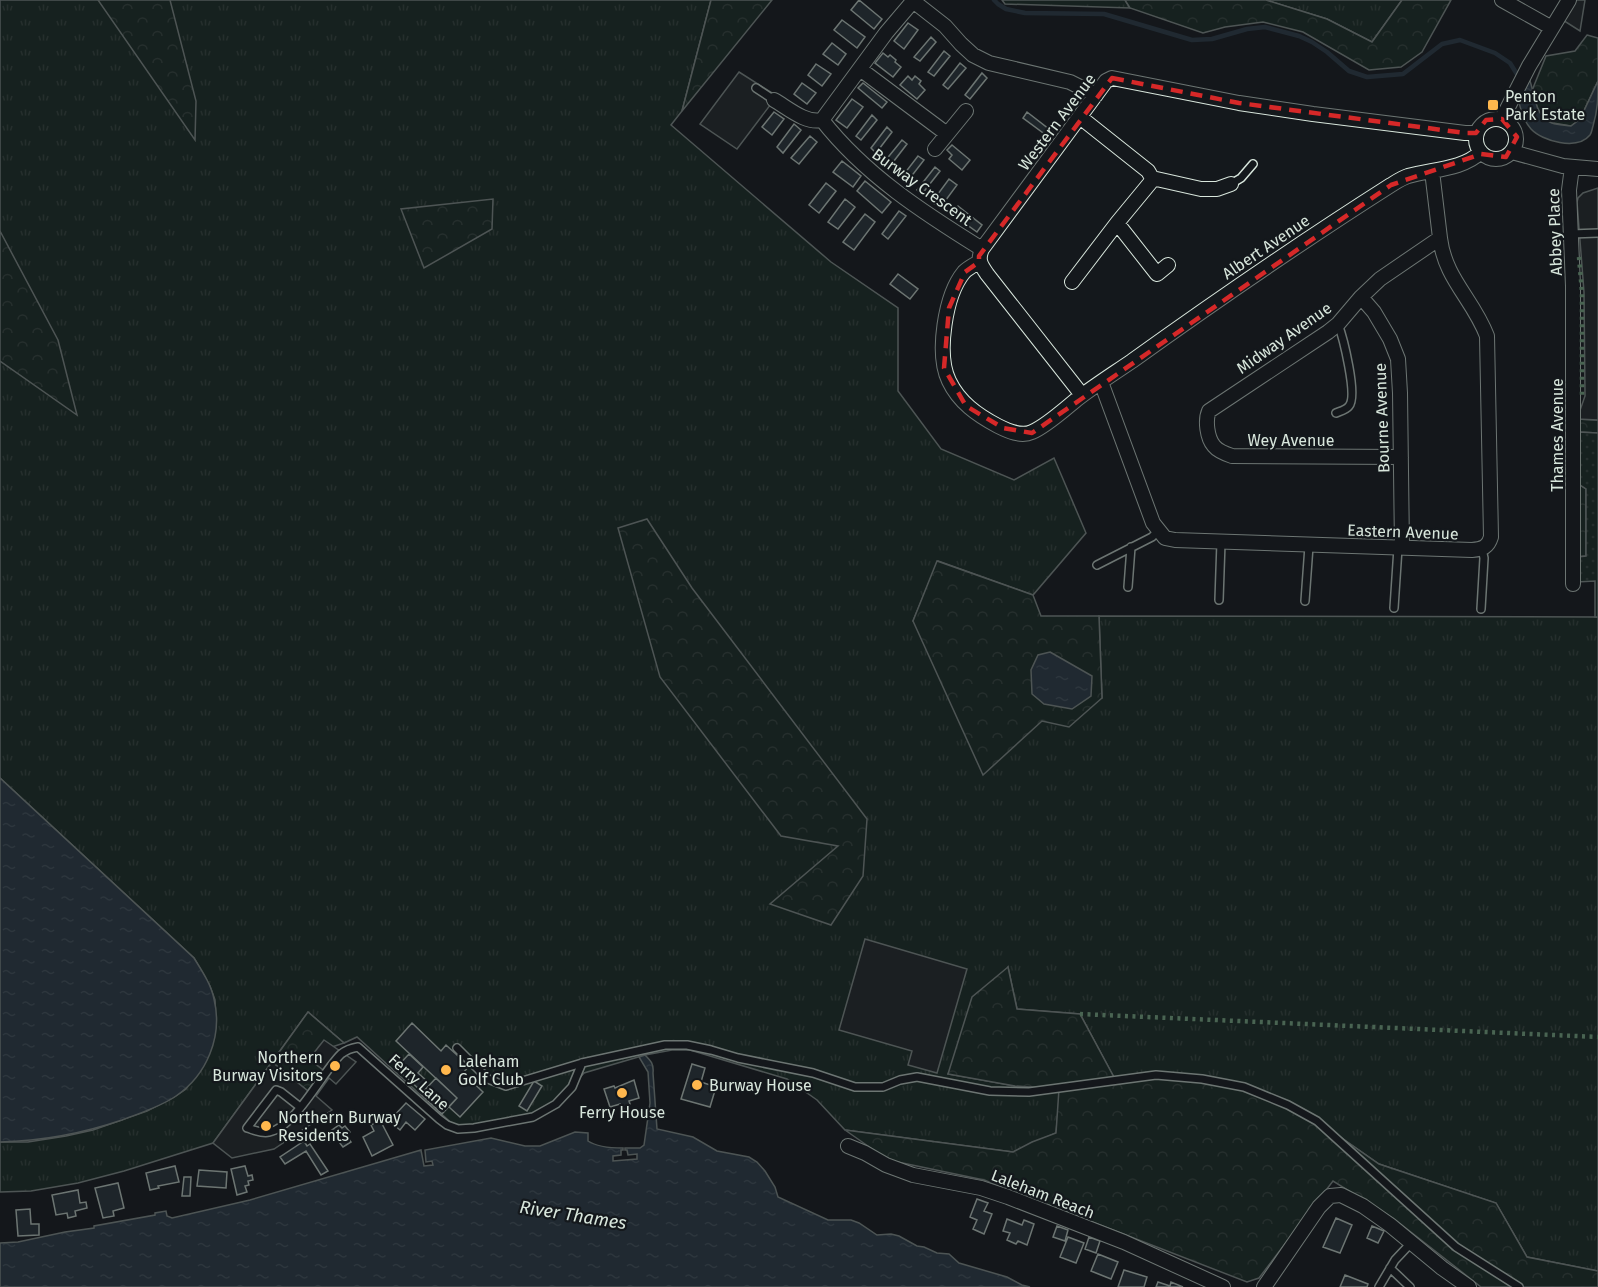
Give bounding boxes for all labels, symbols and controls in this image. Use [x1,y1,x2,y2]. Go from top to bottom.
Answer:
street label: Western Avenue [1014,70,1100,174]
place label: Penton Park Estate [1505,87,1585,124]
marker: Penton Park Estate [1486,98,1500,112]
street label: Burway Crescent [868,144,976,230]
street label: Abbey Place [1544,188,1566,276]
street label: Albert Avenue [1219,211,1313,283]
street label: Midway Avenue [1233,298,1335,378]
street label: Bourne Avenue [1371,363,1393,473]
street label: Thames Avenue [1548,378,1567,492]
street label: Wey Avenue [1248,431,1334,450]
street label: Eastern Avenue [1347,521,1459,543]
place label: Northern Burway Visitors [212,1048,323,1085]
street label: Ferry Lane [385,1050,453,1114]
place label: Laleham Golf Club [458,1052,524,1089]
marker: Northern Burway Visitors [328,1059,342,1073]
marker: Laleham Golf Club [439,1063,453,1077]
place label: Burway House [709,1076,812,1095]
marker: Burway House [690,1078,704,1092]
marker: Ferry House [615,1086,629,1100]
place label: Ferry House [579,1103,665,1122]
place label: Northern Burway Residents [278,1108,401,1145]
marker: Northern Burway Residents [259,1119,273,1133]
street label: Laleham Reach [989,1166,1097,1222]
water label: River Thames [518,1196,628,1234]

